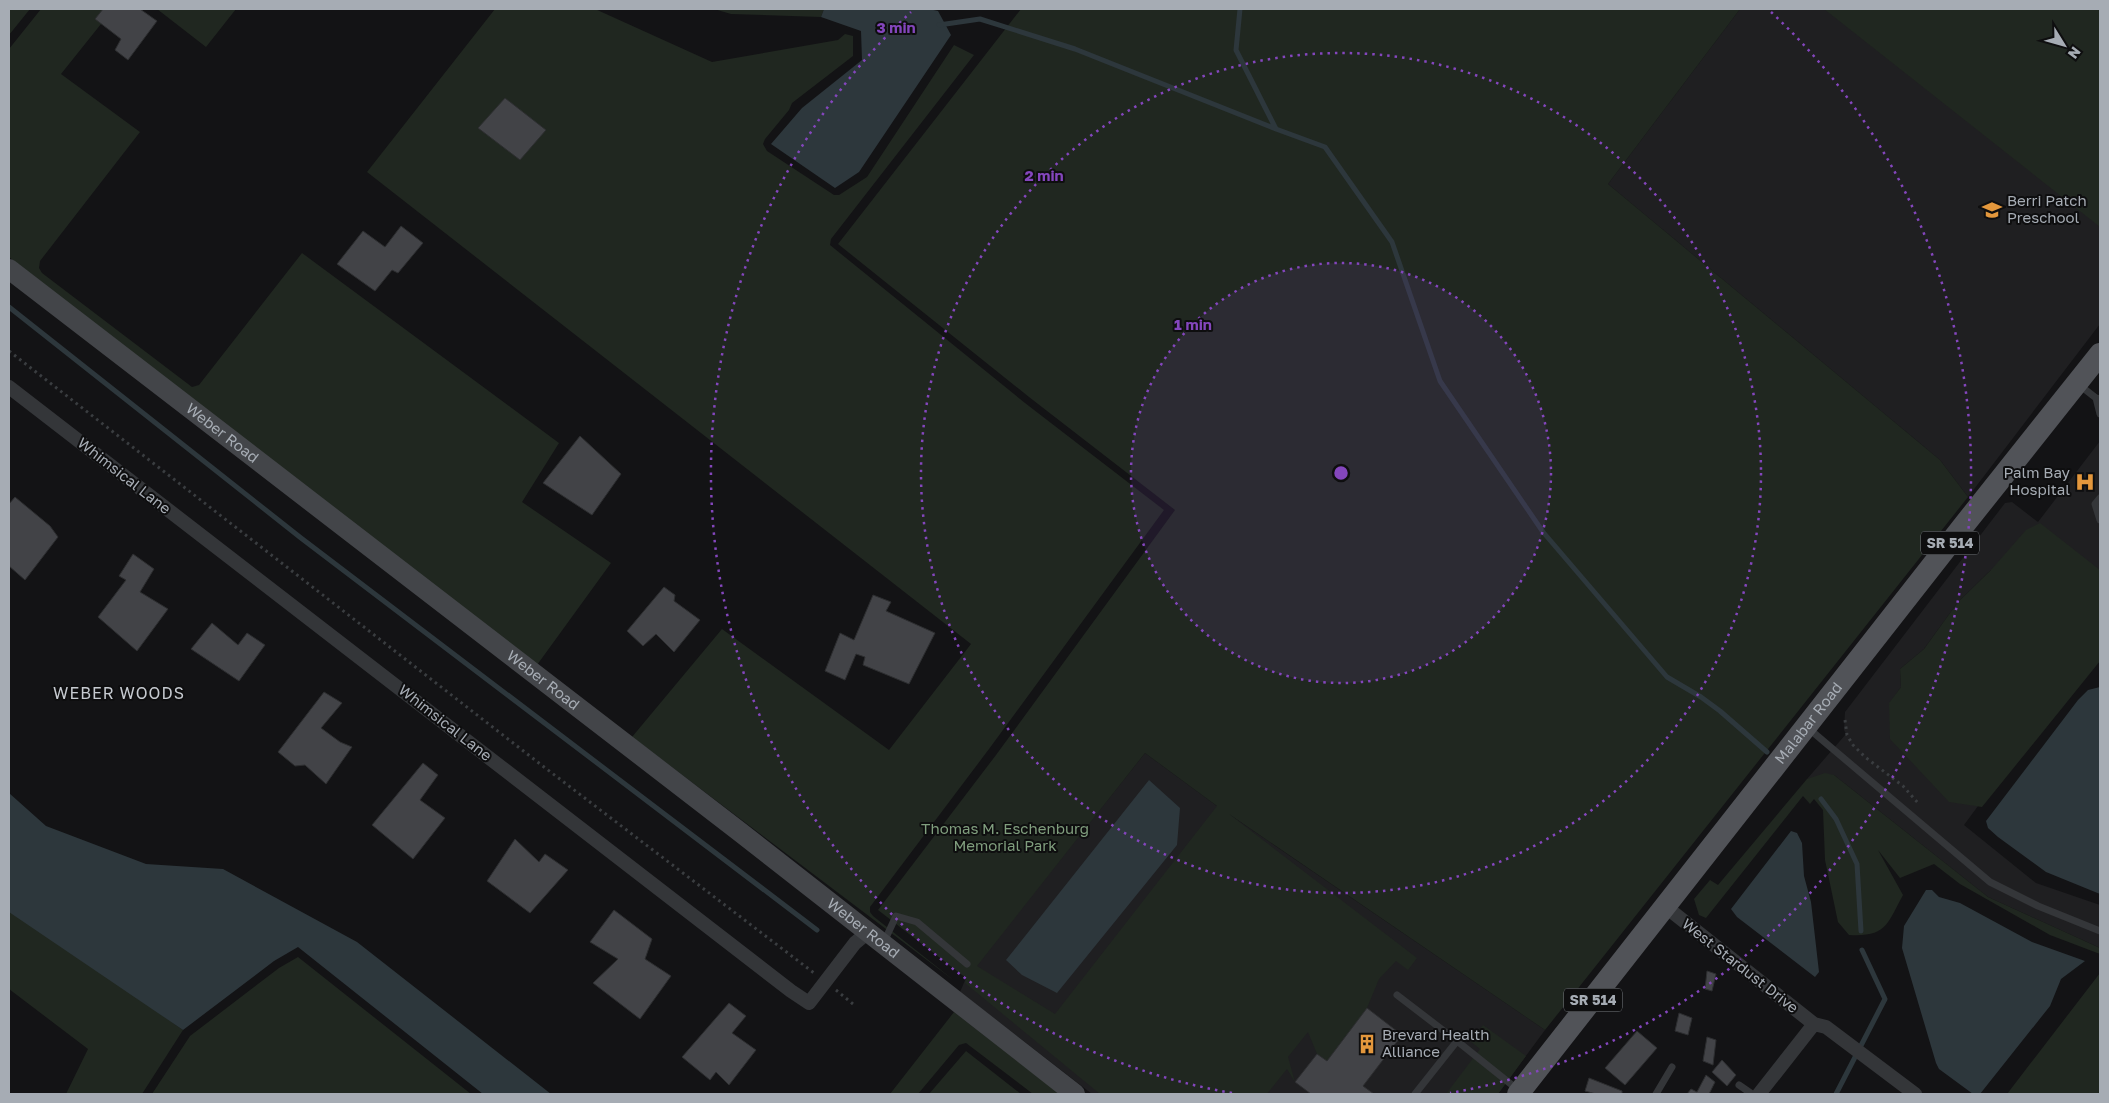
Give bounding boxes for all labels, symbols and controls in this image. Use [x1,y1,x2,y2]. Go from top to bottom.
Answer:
text: 3 min [876,18,916,36]
north arrow [2039,20,2089,70]
text: N [2065,44,2085,62]
text: 2 min [1024,166,1064,184]
place label: Berri Patch Preschool [2007,191,2087,226]
school or university icon: Berri Patch Preschool [1981,199,2003,221]
text: 1 min [1174,315,1212,333]
street label: Weber Road [183,399,263,466]
street label: Whimsical Lane [74,433,175,517]
place label: Palm Bay Hospital [2003,463,2071,498]
centre of rings [1332,464,1350,482]
hospital icon: Palm Bay Hospital [2074,471,2096,493]
road number: SR 514 [1921,532,1979,554]
street label: Weber Road [504,646,583,713]
street label: Malabar Road [1770,678,1845,767]
street label: Whimsical Lane [395,680,496,764]
district label: WEBER WOODS [53,683,185,703]
park label: Thomas M. Eschenburg Memorial Park [921,819,1089,854]
street label: Weber Road [824,894,904,961]
street label: West Stardust Drive [1679,914,1803,1016]
road number: SR 514 [1564,988,1622,1012]
place label: Brevard Health Alliance [1382,1025,1490,1060]
building icon: Brevard Health Alliance [1356,1033,1378,1055]

